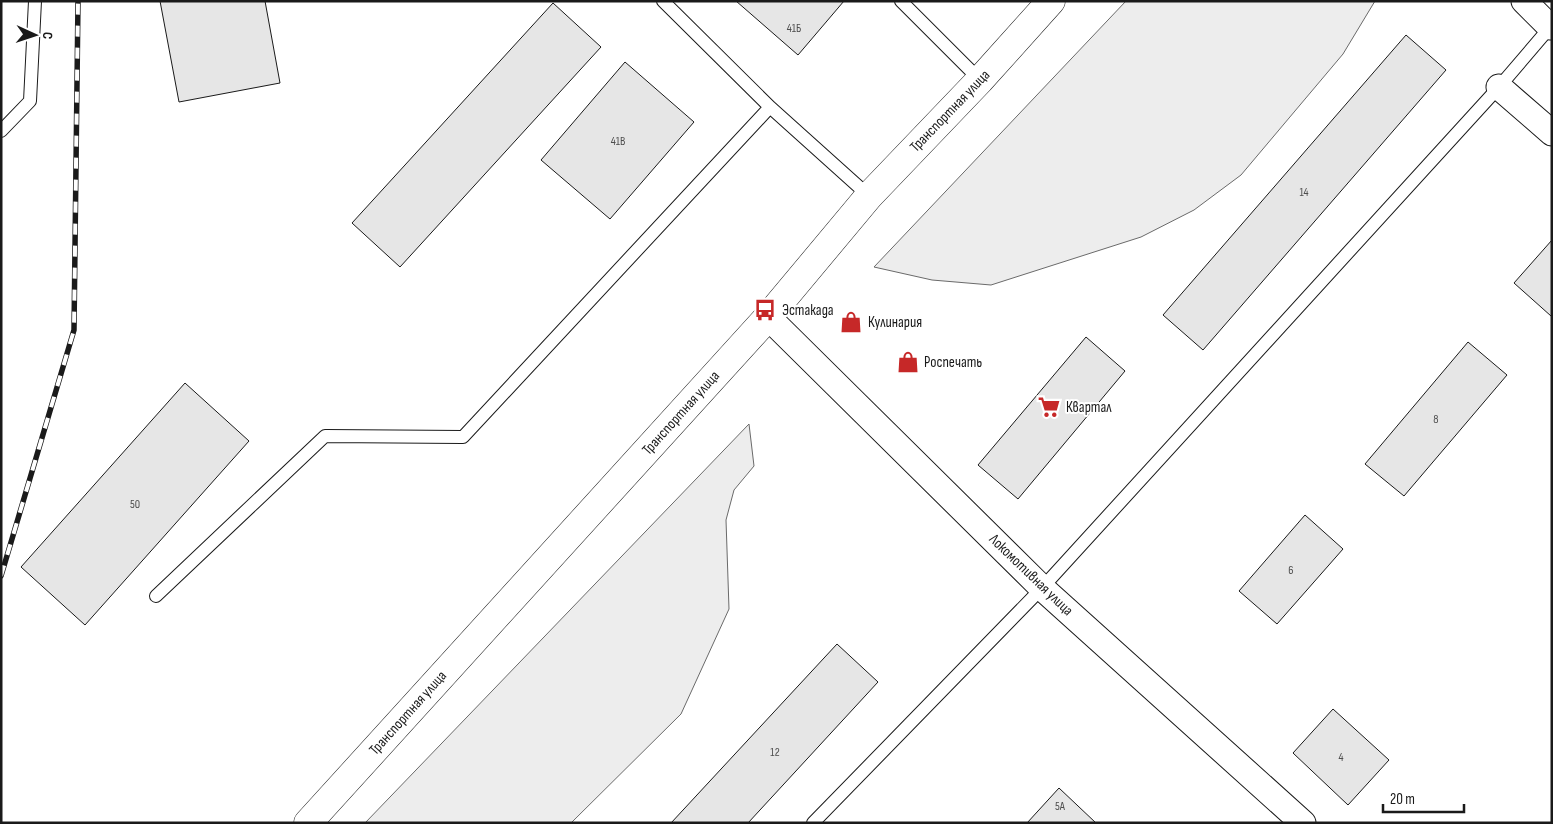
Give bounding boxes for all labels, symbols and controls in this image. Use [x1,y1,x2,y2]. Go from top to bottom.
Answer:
north arrow [10,10,60,60]
house number: 41Б [787,21,801,36]
text: С [39,32,56,40]
street label: Транспортная улица [906,66,994,156]
house number: 41В [611,134,625,149]
house number: 14 [1299,185,1309,200]
bus stop icon: Эстакада [752,297,778,323]
place label: Эстакада [782,301,834,320]
shop icon: Кулинария [838,309,864,335]
place label: Кулинария [868,313,922,332]
shop icon: Роспечать [895,349,921,375]
place label: Роспечать [924,353,982,372]
street label: Транспортная улица [638,367,724,459]
supermarket icon: Квартал [1036,394,1062,420]
place label: Квартал [1066,398,1112,417]
house number: 8 [1433,412,1439,427]
house number: 50 [130,497,140,512]
street label: Локомотивная улица [984,529,1077,620]
house number: 6 [1288,563,1294,578]
street label: Транспортная улица [365,667,451,759]
house number: 12 [770,745,780,760]
house number: 4 [1338,750,1344,765]
scale bar [1383,782,1464,814]
text: 20 m [1390,790,1415,809]
house number: 5А [1055,799,1066,814]

